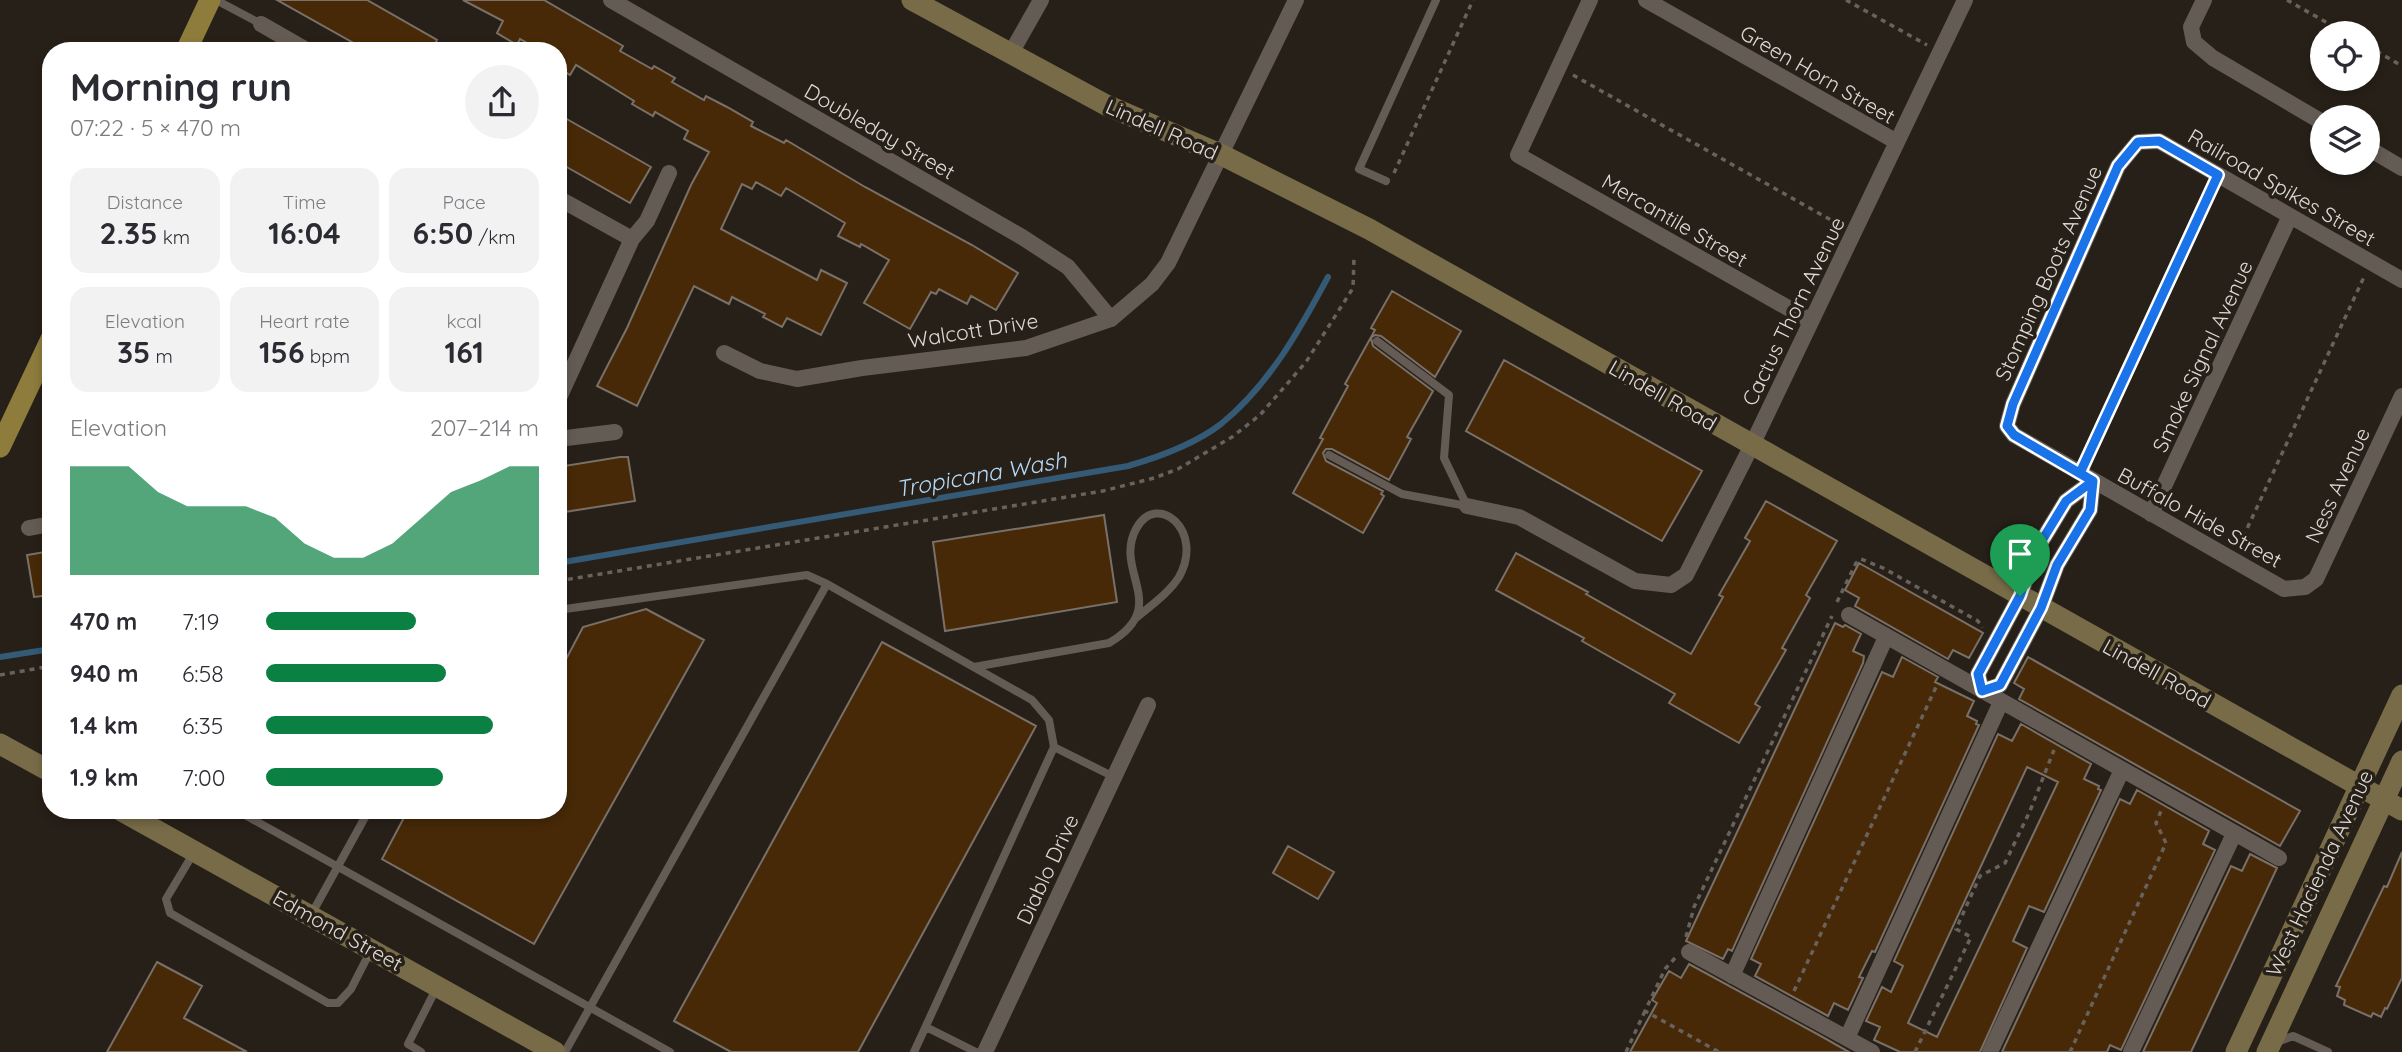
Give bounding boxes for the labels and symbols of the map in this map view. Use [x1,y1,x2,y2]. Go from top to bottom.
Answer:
street label: Green Horn Street [1736,19,1900,129]
street label: Doubleday Street [800,77,960,185]
street label: Lindell Road [1102,93,1222,165]
street label: Railroad Spikes Street [2184,123,2380,251]
street label: Stomping Boots Avenue [1989,161,2107,385]
street label: Mercantile Street [1598,168,1752,272]
street label: Cactus Thorn Avenue [1736,212,1850,410]
street label: Smoke Signal Avenue [2146,256,2258,456]
street label: Walcott Drive [906,307,1040,353]
street label: Lindell Road [1605,354,1721,436]
street label: Ness Avenue [2299,423,2375,547]
water label: Tropicana Wash [893,445,1070,503]
street label: Buffalo Hide Street [2113,461,2287,573]
pin [1990,524,2050,596]
street label: Lindell Road [2098,633,2216,713]
street label: West Hacienda Avenue [2260,766,2378,980]
street label: Diablo Drive [1010,810,1084,928]
street label: Edmond Street [269,884,407,976]

